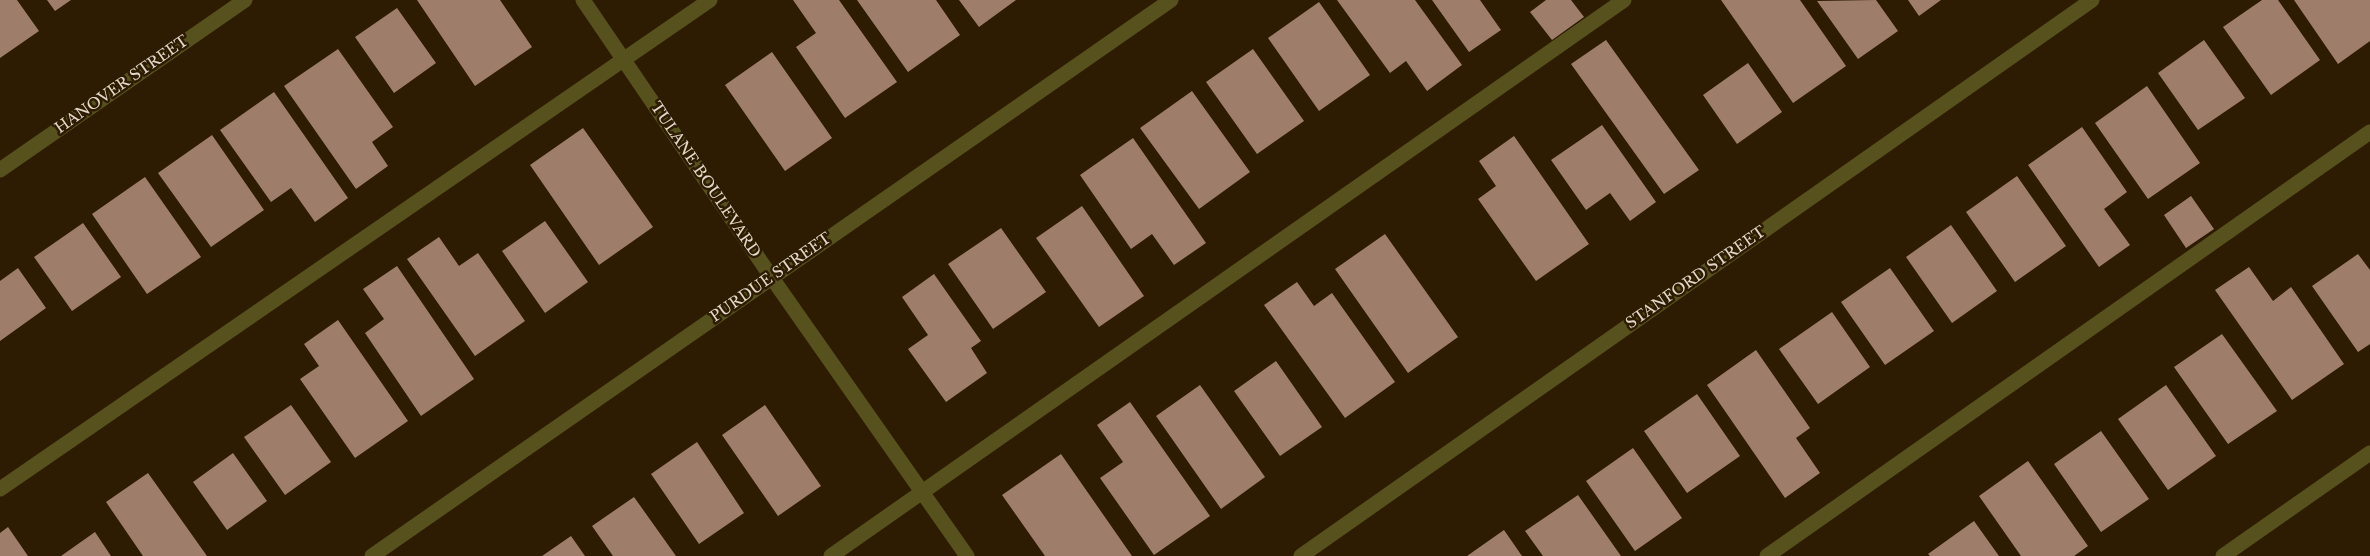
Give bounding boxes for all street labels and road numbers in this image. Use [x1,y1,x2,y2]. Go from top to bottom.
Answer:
street label: HANOVER STREET [52,32,192,138]
street label: TULANE BOULEVARD [646,99,764,261]
street label: STANFORD STREET [1623,223,1769,333]
street label: PURDUE STREET [707,229,835,327]

